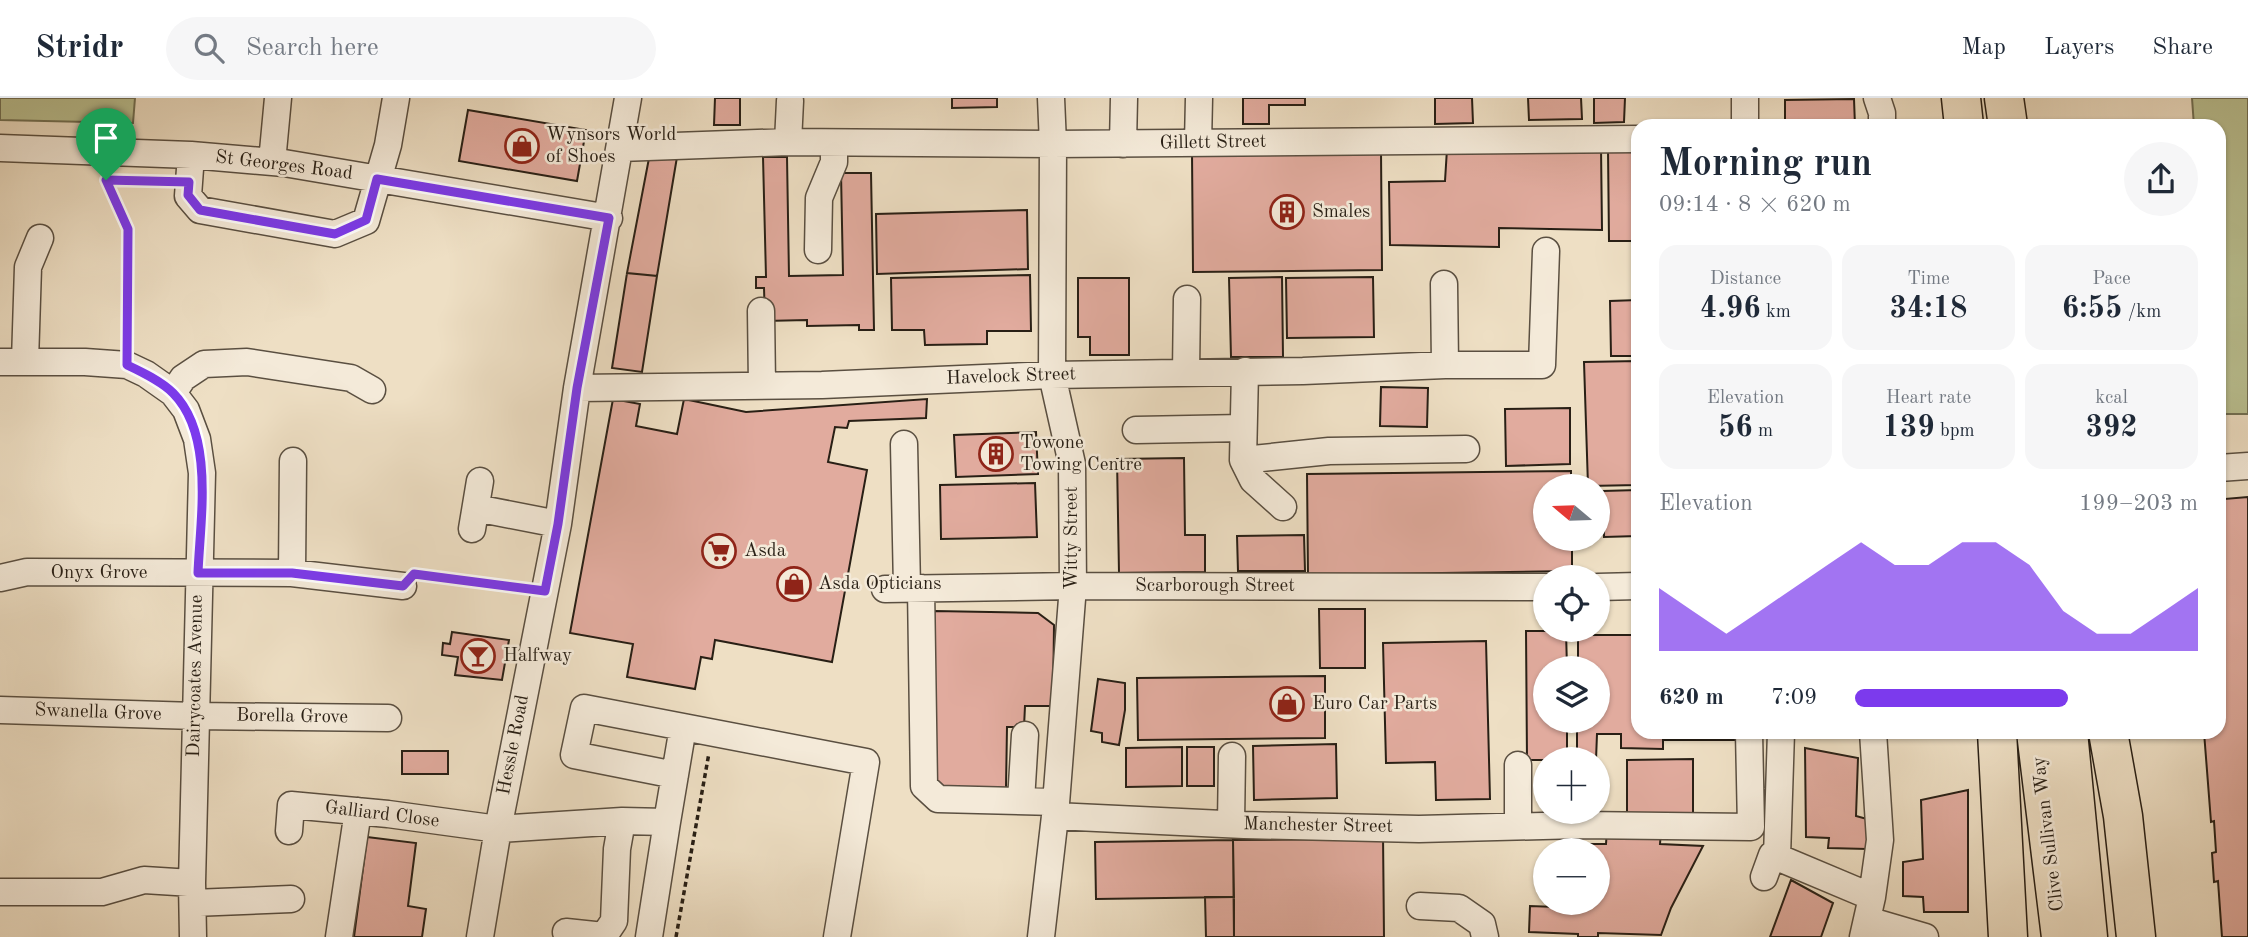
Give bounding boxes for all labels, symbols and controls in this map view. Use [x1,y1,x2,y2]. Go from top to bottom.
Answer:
search box [166,17,656,80]
icon: search [190,29,228,67]
text: Stridr [35,32,124,65]
text: Search here [246,35,379,61]
text: Map [1962,36,2006,60]
text: Layers [2044,36,2114,60]
text: Share [2152,36,2213,60]
pin [76,108,136,180]
icon: arrive [87,119,125,157]
place label: Wynsors World of Shoes [546,126,676,167]
shop icon: Wynsors World of Shoes [503,127,541,165]
street label: Gillett Street [1159,133,1267,153]
button: share [2124,142,2198,216]
text: Morning run [1659,146,1872,184]
street label: St Georges Road [214,148,354,184]
building icon: Smales [1268,193,1306,231]
text: 09:14 · 8 × 620 m [1659,193,1851,216]
place label: Smales [1312,203,1370,222]
text: Distance [1710,270,1781,289]
text: Time [1907,270,1950,289]
text: Pace [2092,270,2131,289]
text: 4.96 [1700,294,1761,324]
text: 34:18 [1890,294,1968,324]
text: 6:55 [2062,294,2122,324]
text: km [1761,303,1791,322]
text: /km [2122,303,2161,322]
street label: Havelock Street [946,365,1076,389]
text: Elevation [1707,389,1784,408]
text: Heart rate [1886,389,1971,408]
text: kcal [2095,389,2128,408]
text: 56 [1718,413,1753,443]
text: 139 [1882,413,1935,443]
text: 392 [2085,413,2138,443]
text: m [1753,422,1773,441]
text: bpm [1935,422,1975,441]
place label: Towone Towing Centre [1020,434,1142,475]
building icon: Towone Towing Centre [977,435,1015,473]
north arrow [1533,474,1610,551]
map controls [1533,474,1610,915]
street label: Witty Street [1063,486,1082,590]
text: Elevation [1659,492,1753,515]
text: 199–203 m [2079,492,2198,515]
supermarket icon: Asda [700,532,738,570]
place label: Asda [744,542,787,561]
street label: Onyx Grove [51,564,147,583]
shop icon: Asda Opticians [775,565,813,603]
button: locate [1533,565,1610,642]
place label: Asda Opticians [818,575,942,594]
street label: Scarborough Street [1135,577,1295,596]
street label: Dairycoates Avenue [185,595,207,757]
bar icon: Halfway [459,637,497,675]
place label: Halfway [503,647,572,666]
button: layers [1533,656,1610,733]
shop icon: Euro Car Parts [1268,685,1306,723]
text: 620 m [1659,686,1724,709]
text: 7:09 [1771,686,1817,709]
street label: Hessle Road [495,693,533,797]
place label: Euro Car Parts [1312,695,1437,714]
street label: Swanella Grove [34,701,162,725]
street label: Borella Grove [236,707,348,727]
button: + [1533,747,1610,824]
street label: Clive Sullivan Way [2030,755,2068,913]
street label: Galliard Close [324,799,440,831]
street label: Manchester Street [1243,815,1393,837]
button: − [1533,838,1610,915]

